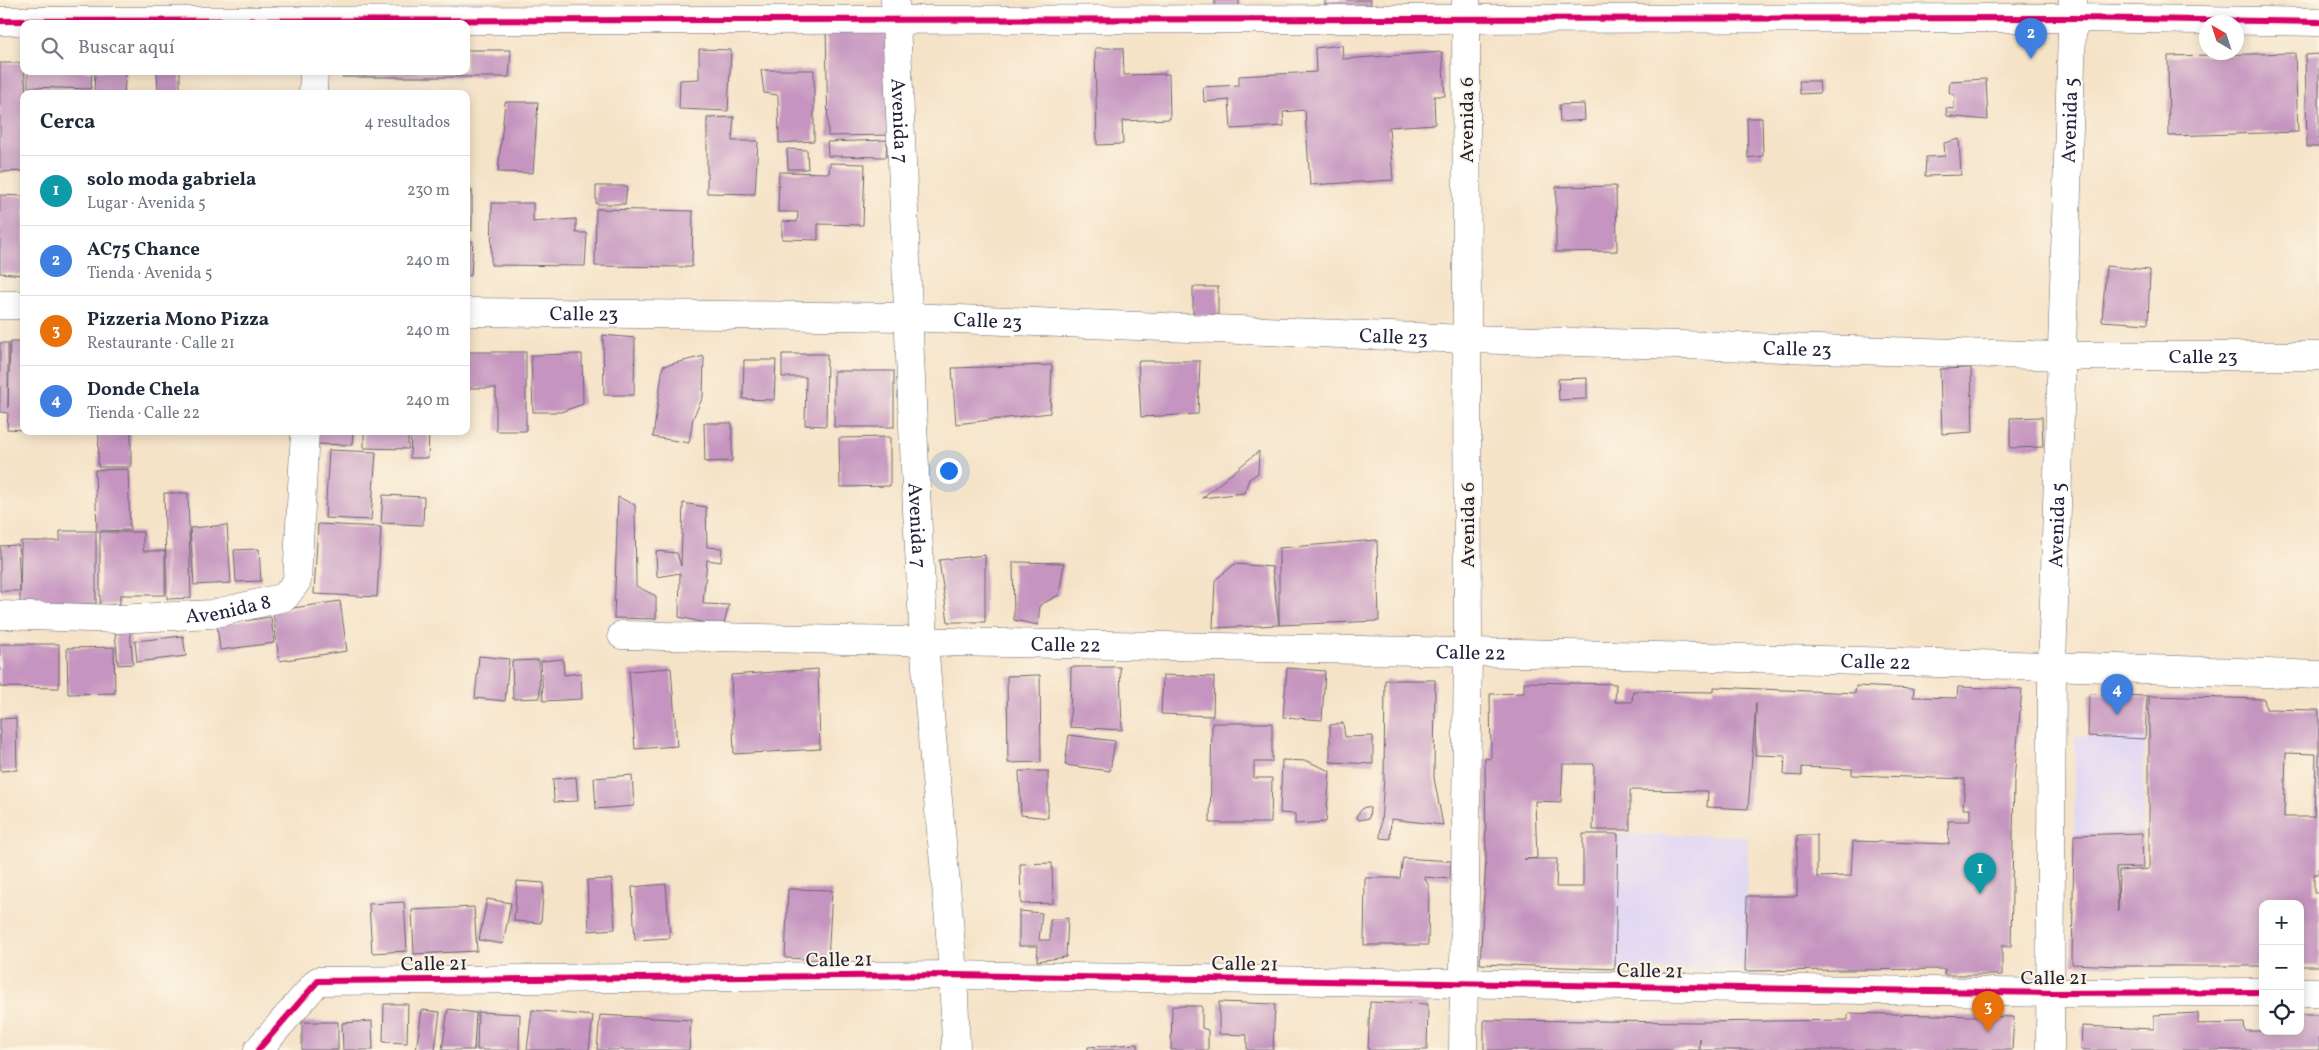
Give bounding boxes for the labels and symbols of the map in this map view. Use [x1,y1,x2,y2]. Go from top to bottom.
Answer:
north arrow [2199,15,2244,60]
pin: 2 [2015,18,2047,59]
street label: Avenida 6 [1454,77,1482,163]
street label: Avenida 5 [2056,77,2087,164]
street label: Avenida 7 [883,78,914,164]
street label: Calle 23 [549,301,619,330]
street label: Calle 23 [953,307,1023,338]
street label: Calle 23 [1359,323,1428,353]
street label: Calle 23 [1763,335,1832,365]
street label: Calle 23 [2169,344,2238,372]
your location [936,458,962,484]
street label: Avenida 7 [900,482,932,569]
street label: Avenida 6 [1455,482,1483,568]
street label: Avenida 5 [2043,482,2074,568]
street label: Avenida 8 [185,589,274,631]
street label: Calle 22 [1031,631,1101,661]
street label: Calle 22 [1436,639,1506,669]
street label: Calle 22 [1840,648,1911,678]
pin: 4 [2101,674,2133,715]
pin: 1 [1964,853,1996,894]
street label: Calle 21 [805,946,873,976]
street label: Calle 21 [400,950,468,980]
street label: Calle 21 [1211,950,1279,980]
street label: Calle 21 [1616,957,1684,987]
street label: Calle 21 [2021,965,2087,993]
pin: 3 [1972,991,2004,1032]

